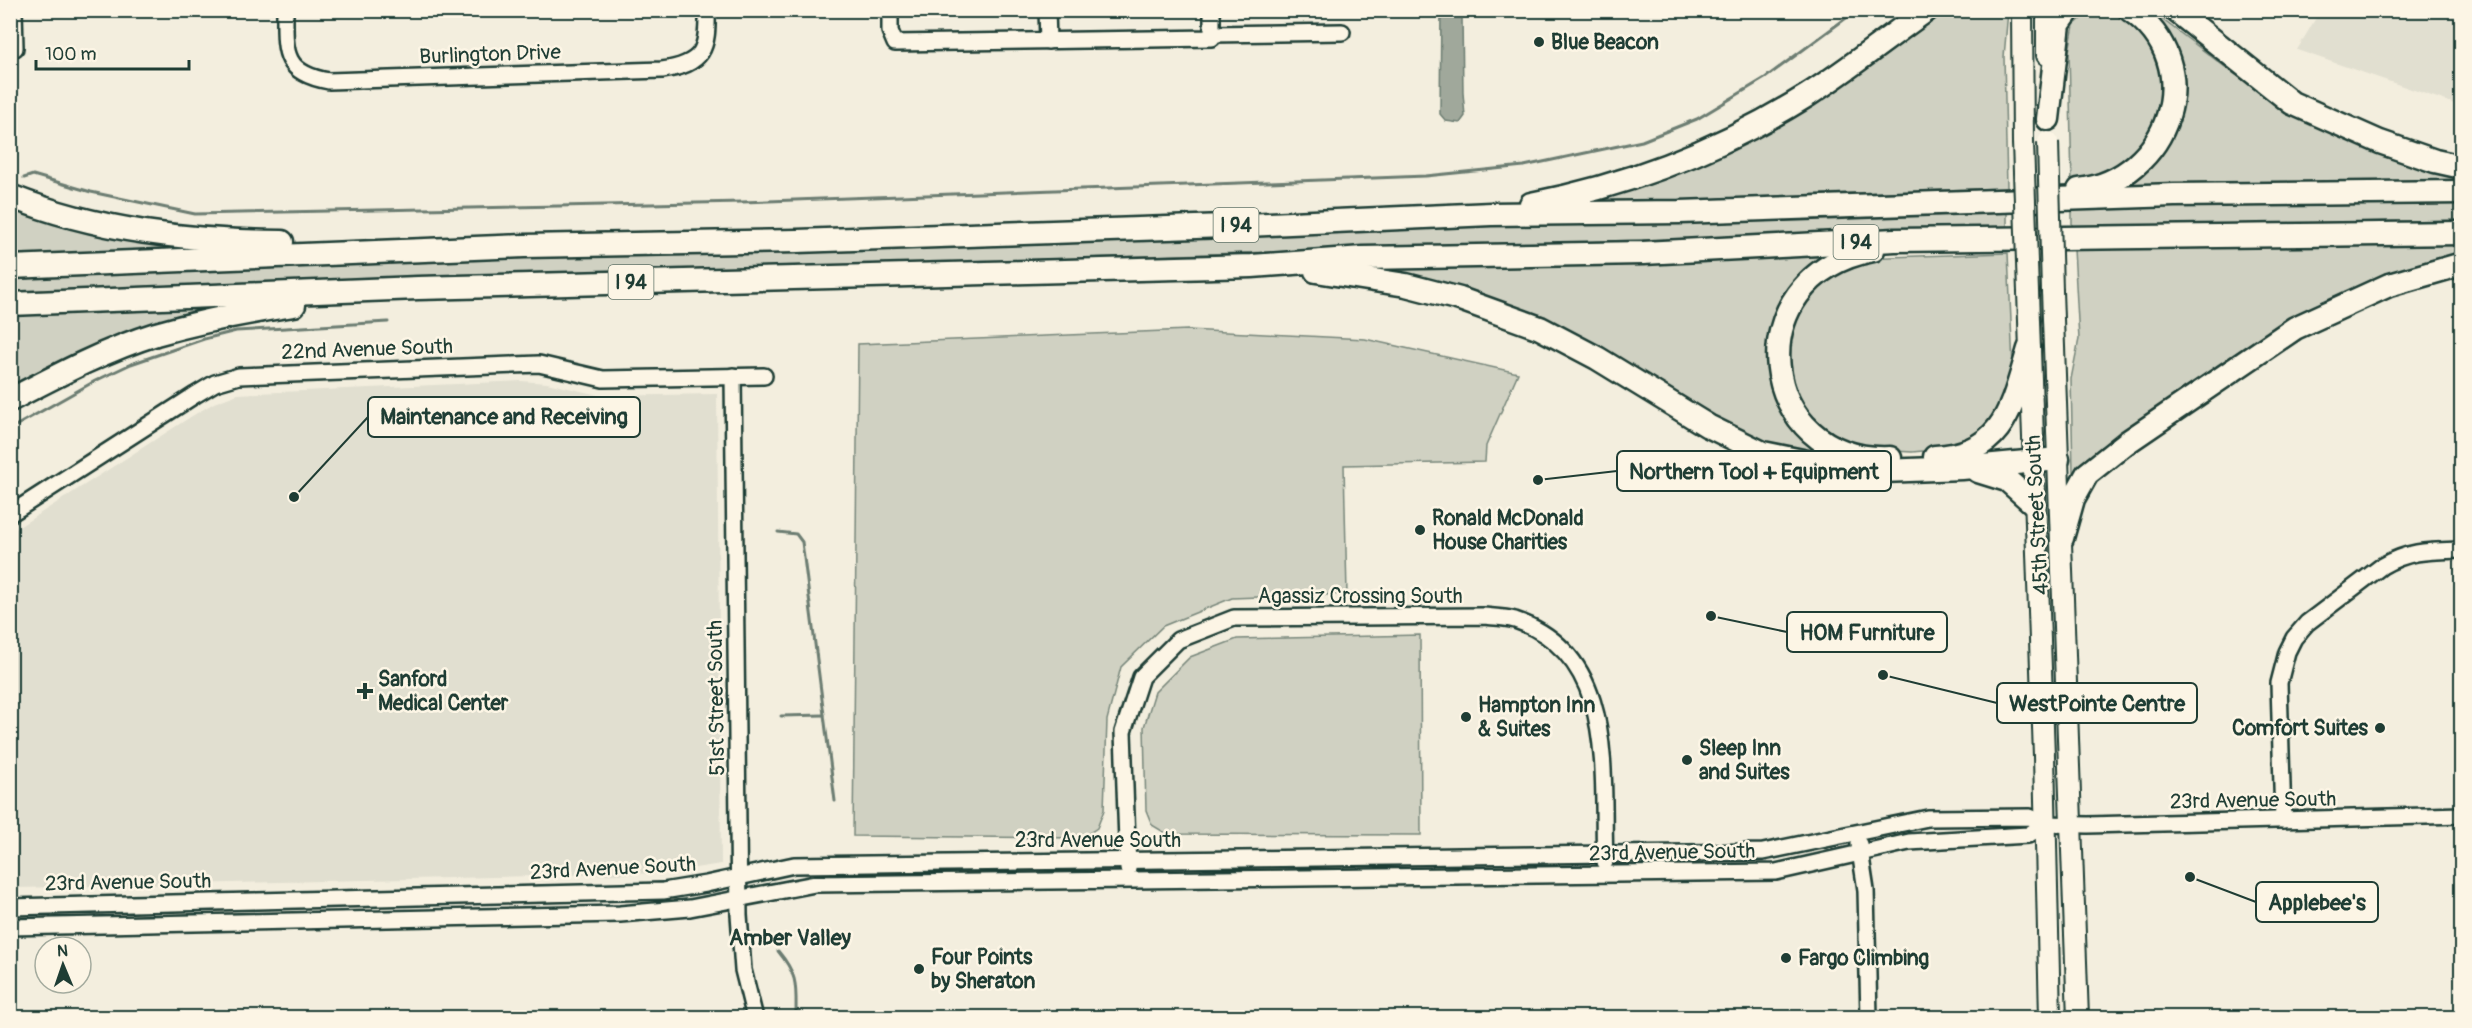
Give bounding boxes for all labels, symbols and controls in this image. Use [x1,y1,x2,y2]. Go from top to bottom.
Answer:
place label: Blue Beacon [1551,29,1659,56]
scale bar [36,33,189,71]
marker: Blue Beacon [1532,35,1546,49]
street label: Burlington Drive [419,39,562,70]
text: 100 m [45,43,97,66]
road number: I 94 [1214,208,1258,242]
road number: I 94 [1834,225,1878,259]
road number: I 94 [608,265,654,299]
street label: 22nd Avenue South [281,333,453,366]
callout: Maintenance and Receiving [368,397,640,437]
text: Maintenance and Receiving [380,403,628,431]
street label: 45th Street South [2020,434,2055,596]
callout: Northern Tool + Equipment [1617,451,1891,491]
text: Northern Tool + Equipment [1629,458,1880,486]
place label: Ronald McDonald House Charities [1432,505,1584,556]
marker: Ronald McDonald House Charities [1413,523,1427,537]
street label: Agassiz Crossing South [1258,583,1462,610]
callout: HOM Furniture [1787,612,1947,652]
text: HOM Furniture [1799,619,1936,647]
street label: 51st Street South [702,620,731,776]
place label: Sanford Medical Center [378,666,509,717]
marker: Sanford Medical Center [356,682,374,700]
callout: WestPointe Centre [1997,683,2197,723]
text: WestPointe Centre [2009,690,2186,718]
place label: Hampton Inn & Suites [1478,692,1595,743]
marker: Hampton Inn & Suites [1459,710,1473,724]
place label: Comfort Suites [2232,715,2369,742]
marker: Comfort Suites [2373,721,2387,735]
place label: Sleep Inn and Suites [1699,735,1790,786]
marker: Sleep Inn and Suites [1680,753,1694,767]
street label: 23rd Avenue South [2170,786,2336,815]
street label: 23rd Avenue South [1015,827,1181,854]
street label: 23rd Avenue South [1589,838,1755,867]
street label: 23rd Avenue South [529,851,697,886]
street label: 23rd Avenue South [45,868,211,897]
callout: Applebee's [2256,882,2378,922]
text: Applebee's [2268,889,2366,917]
district label: Amber Valley [729,924,851,952]
north arrow [33,935,93,995]
text: N [57,941,68,961]
place label: Four Points by Sheraton [931,944,1035,995]
place label: Fargo Climbing [1798,945,1930,972]
marker: Fargo Climbing [1779,951,1793,965]
marker: Four Points by Sheraton [912,962,926,976]

